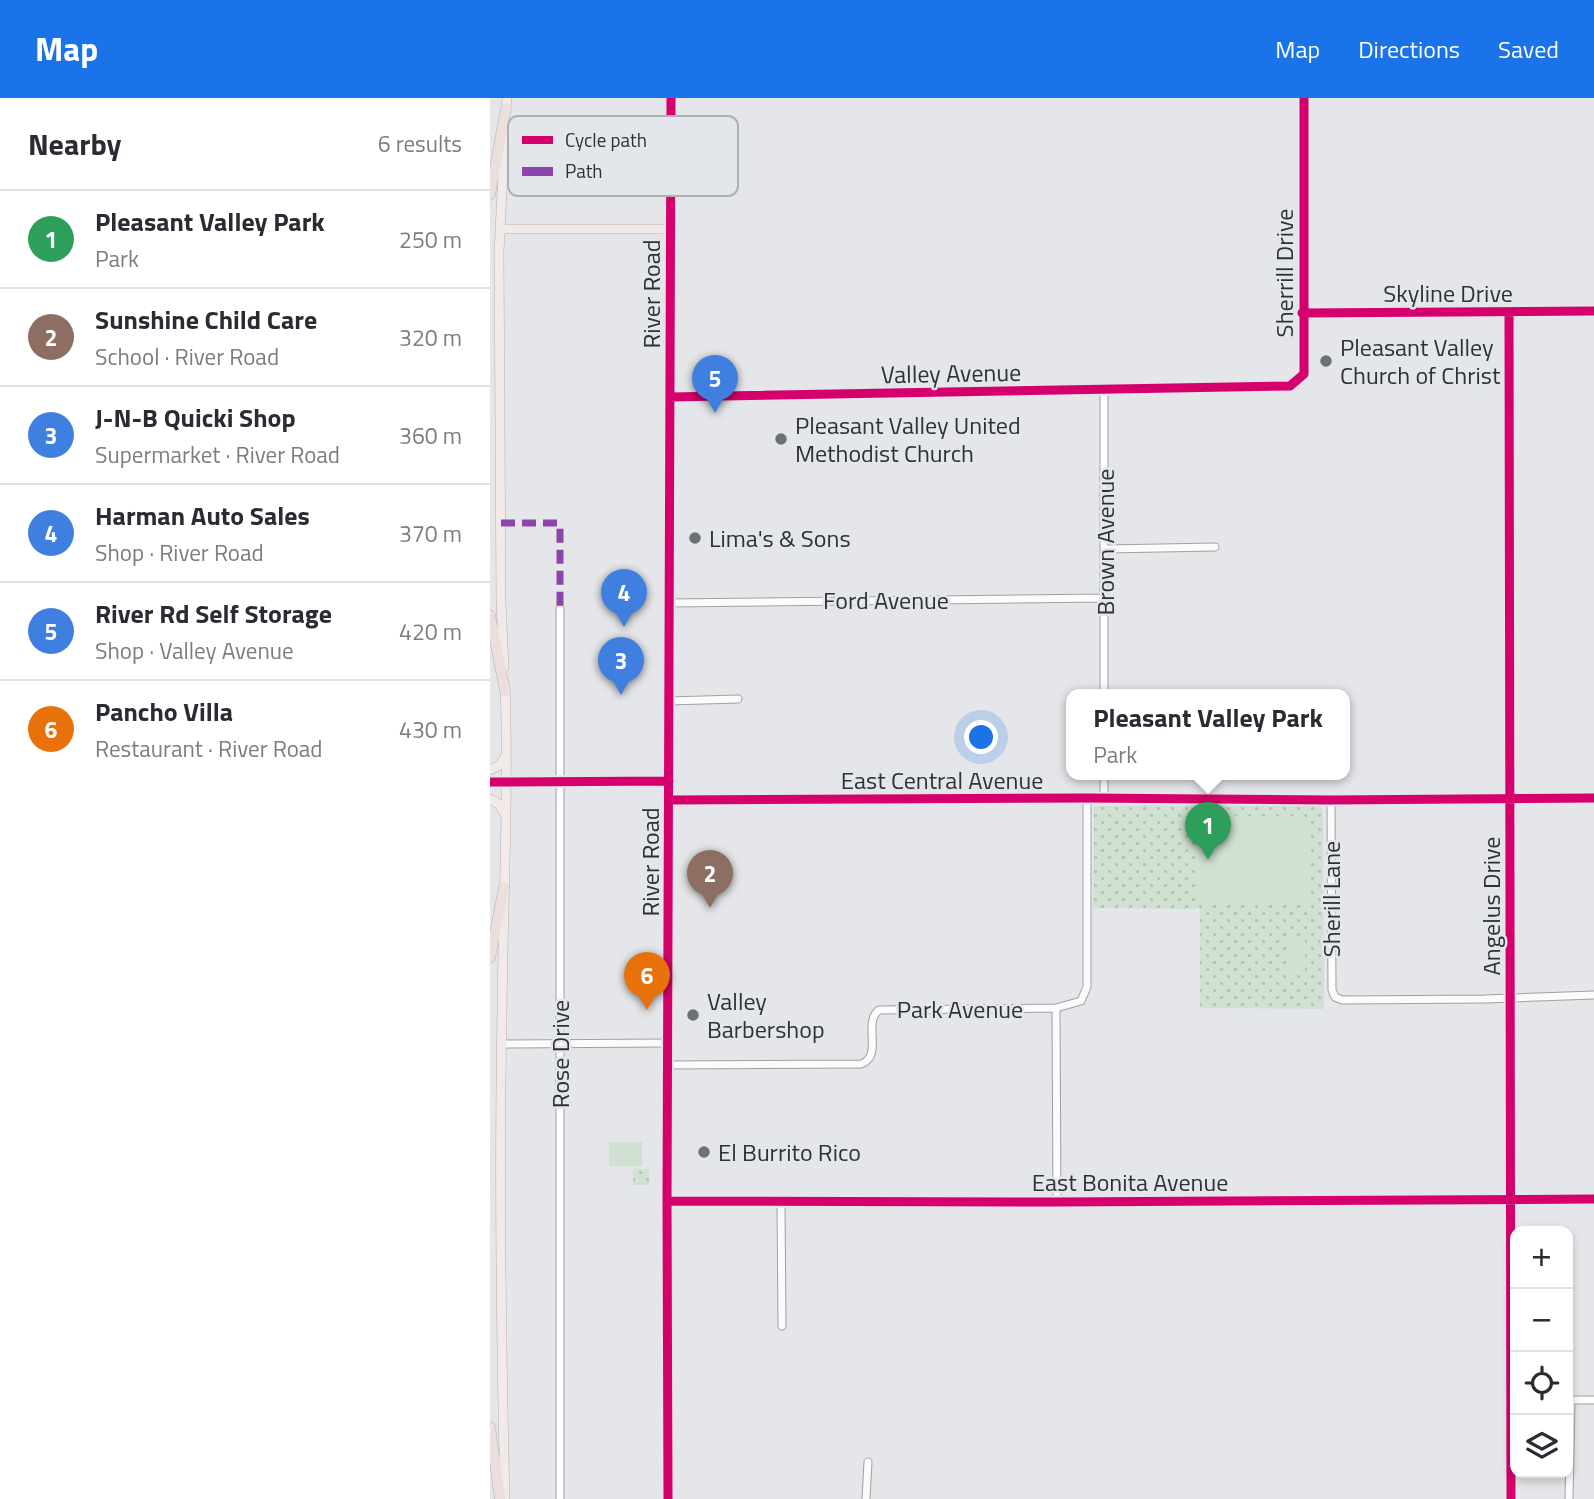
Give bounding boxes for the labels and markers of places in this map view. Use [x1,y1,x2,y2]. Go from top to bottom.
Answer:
place label: Pleasant Valley Church of Christ [1340,329,1501,393]
marker: Pleasant Valley Church of Christ [1318,353,1334,369]
pin: 5 [692,355,738,413]
place label: Pleasant Valley United Methodist Church [795,407,1021,471]
marker: Pleasant Valley United Methodist Church [773,431,789,447]
place label: Lima's & Sons [709,520,851,556]
marker: Lima's & Sons [687,530,703,546]
pin: 4 [601,569,647,627]
pin: 3 [598,637,644,695]
pin: 1 [1185,802,1231,860]
pin: 2 [687,850,733,908]
pin: 6 [624,952,670,1010]
place label: Valley Barbershop [707,983,825,1047]
marker: Valley Barbershop [685,1007,701,1023]
place label: El Burrito Rico [718,1134,861,1170]
marker: El Burrito Rico [696,1144,712,1160]

